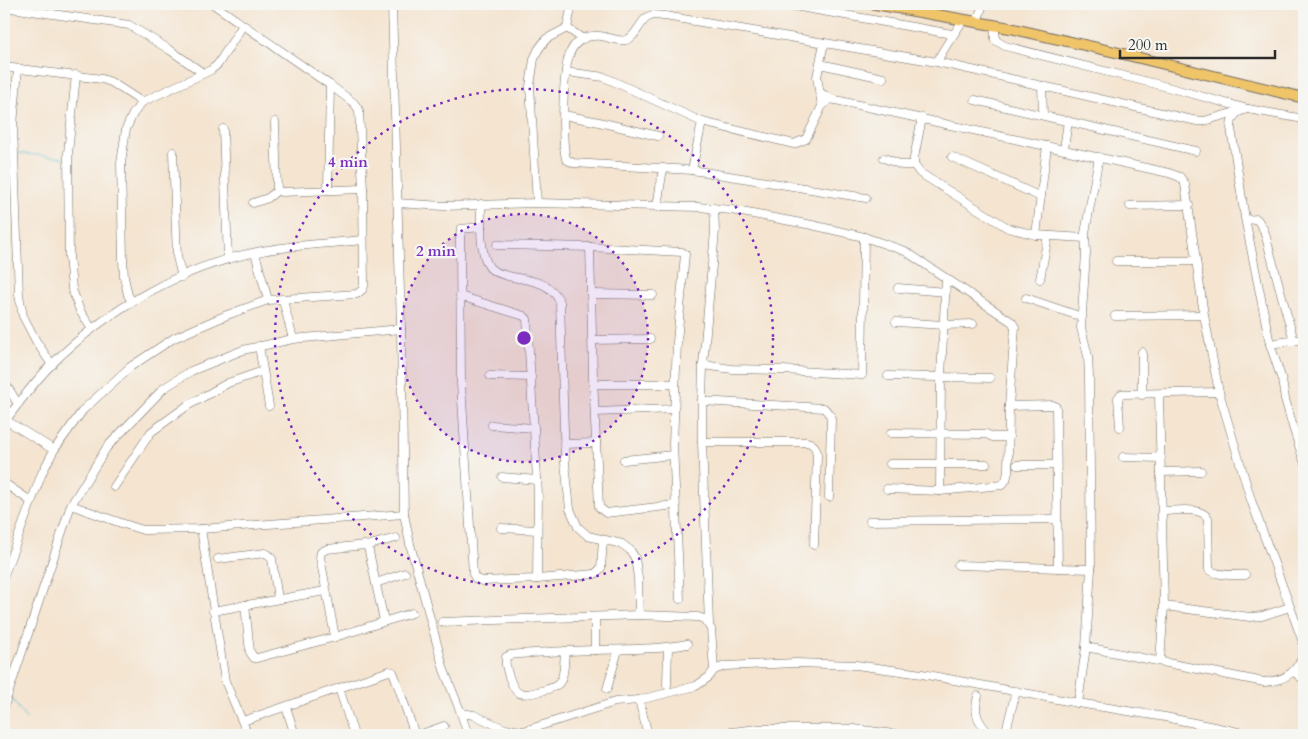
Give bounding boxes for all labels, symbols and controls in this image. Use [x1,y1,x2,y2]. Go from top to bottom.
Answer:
scale bar [1120,28,1276,60]
text: 200 m [1128,35,1168,55]
text: 4 min [328,152,368,172]
text: 2 min [416,241,456,261]
centre of rings [515,329,533,347]

